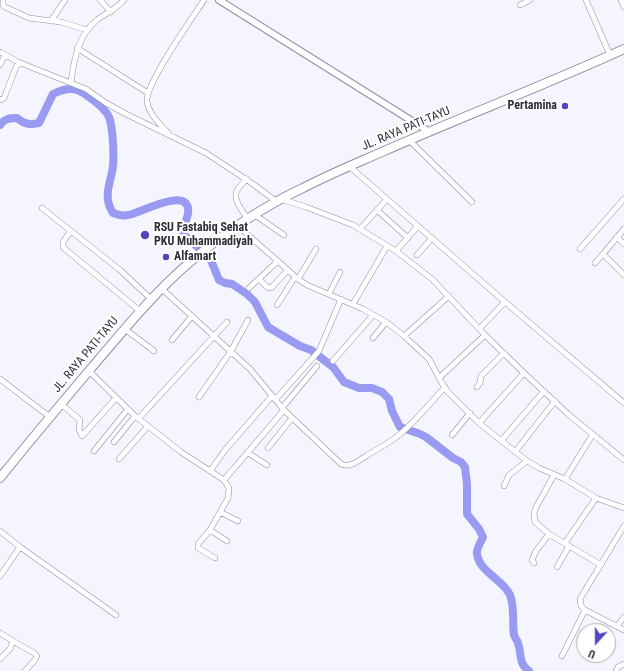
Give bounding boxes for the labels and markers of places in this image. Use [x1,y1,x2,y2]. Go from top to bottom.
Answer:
place label: Pertamina [507,99,557,113]
marker: Pertamina [560,101,570,111]
place label: RSU Fastabiq Sehat PKU Muhammadiyah [154,221,253,249]
marker: RSU Fastabiq Sehat PKU Muhammadiyah [139,229,151,241]
place label: Alfamart [174,250,216,264]
marker: Alfamart [161,252,171,262]

